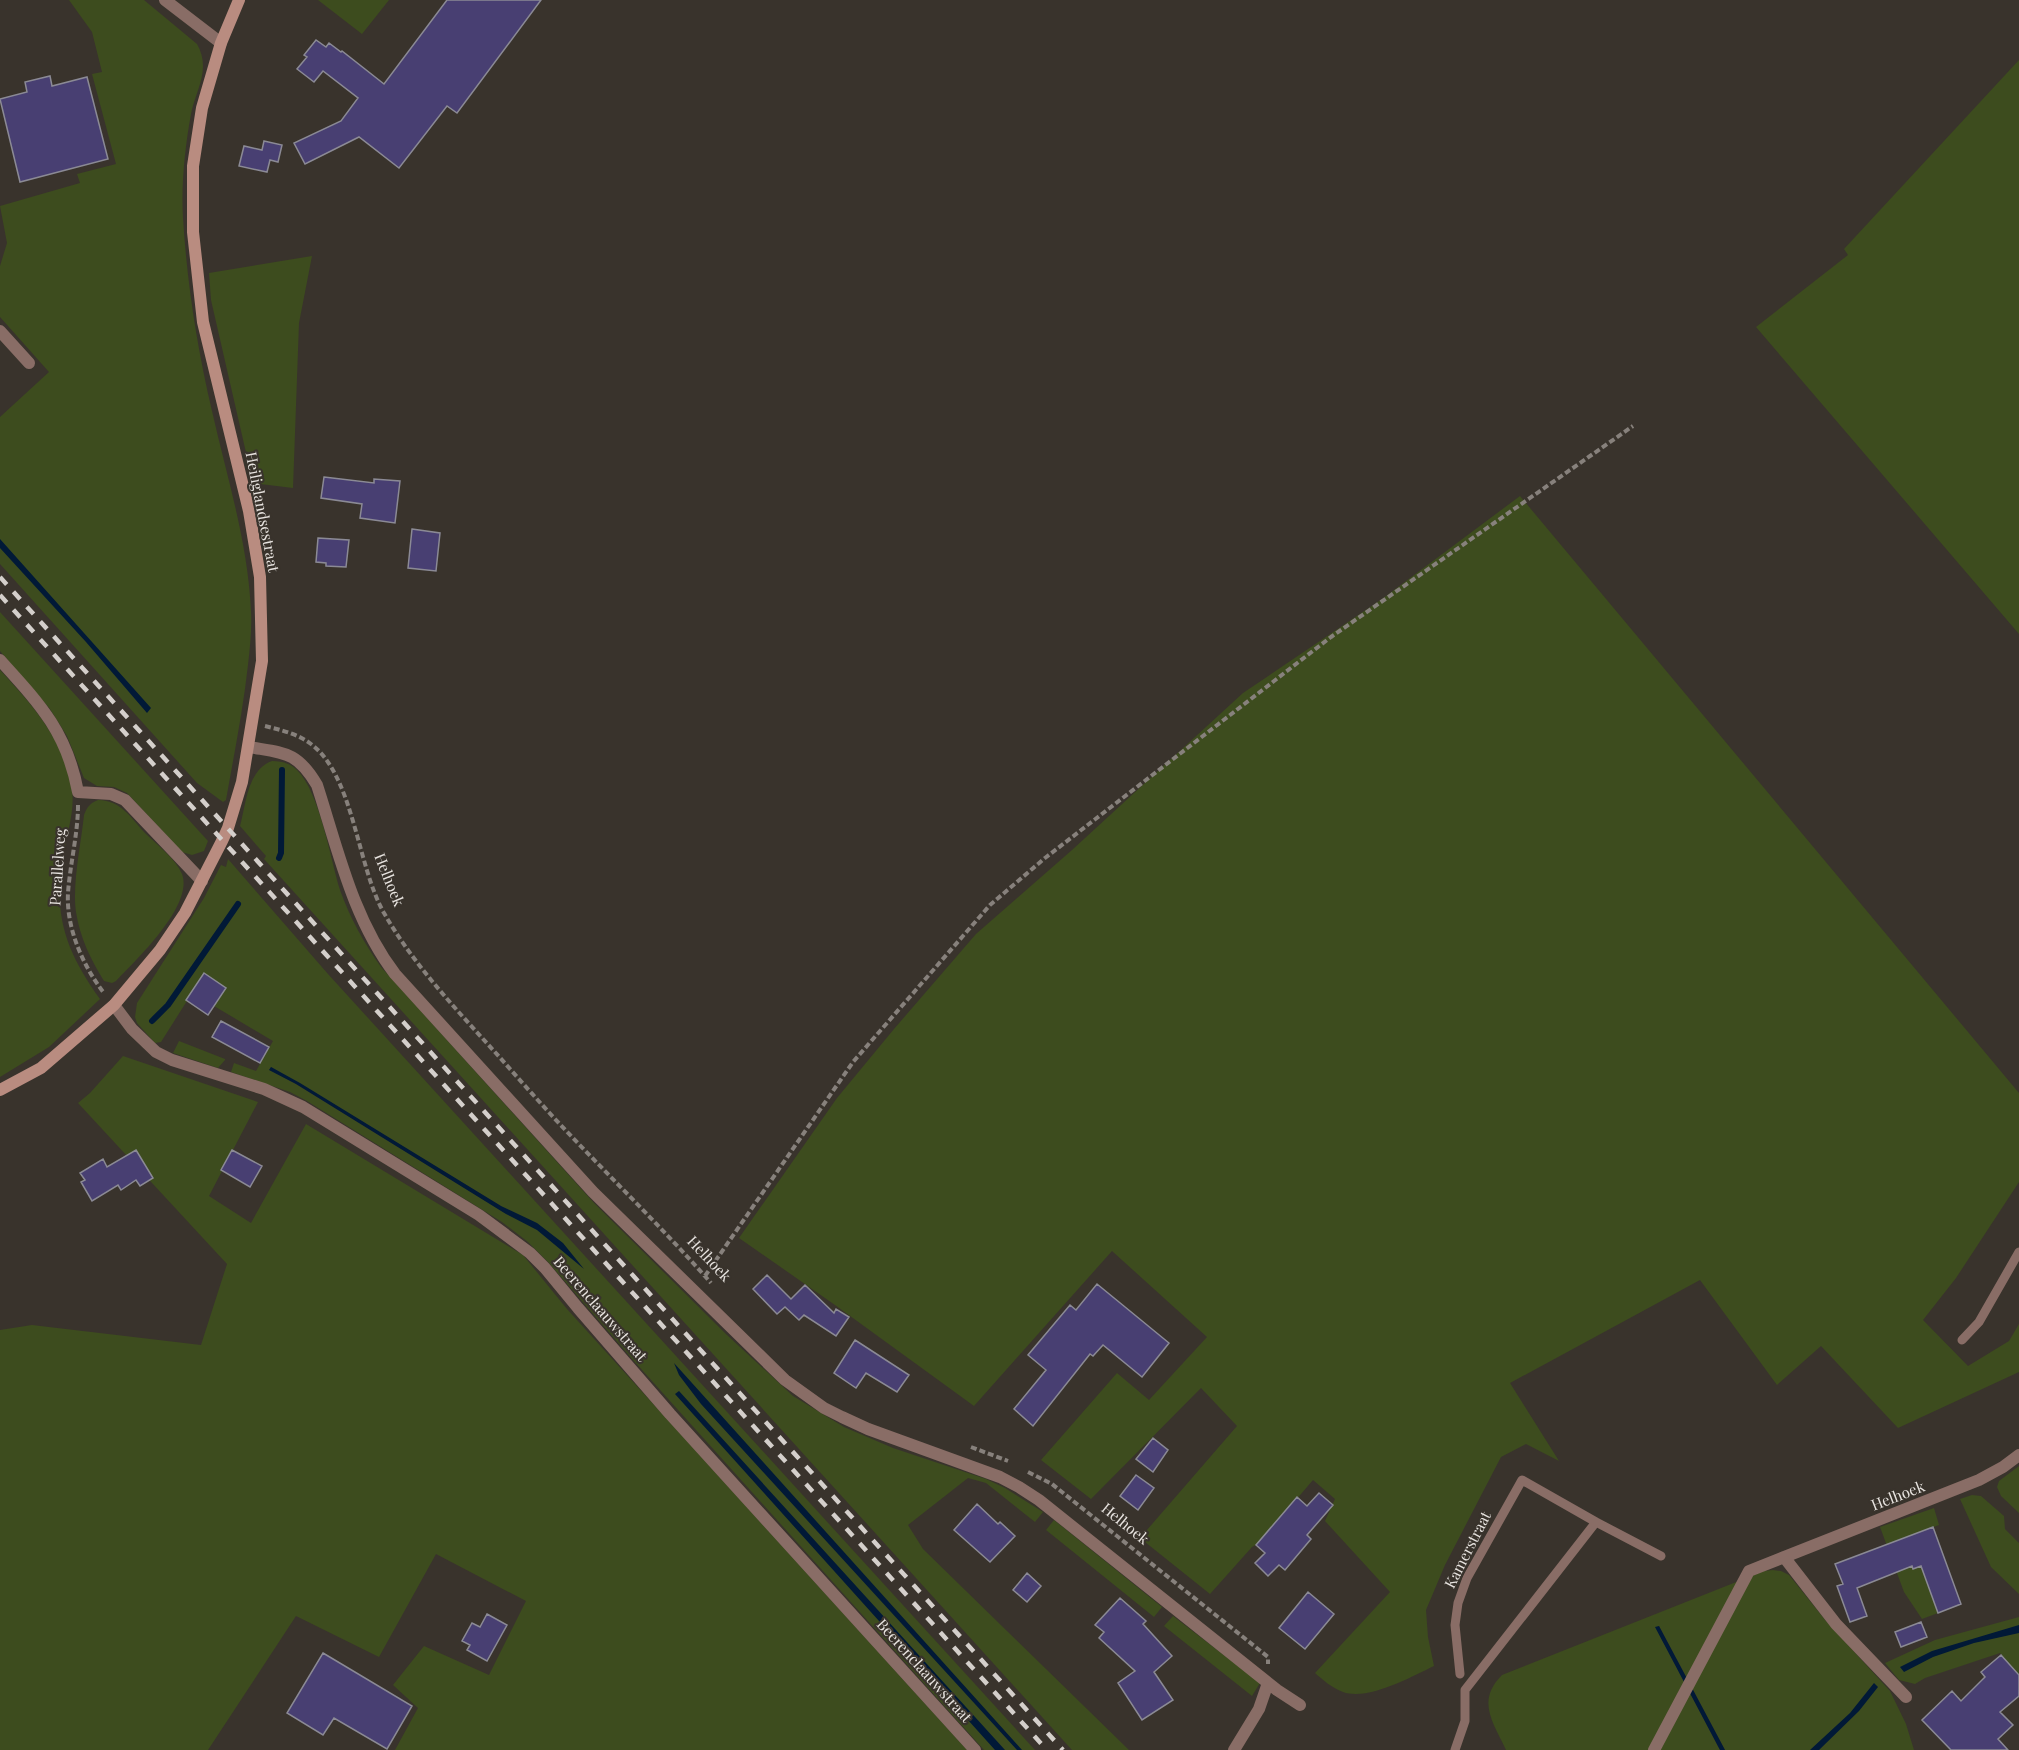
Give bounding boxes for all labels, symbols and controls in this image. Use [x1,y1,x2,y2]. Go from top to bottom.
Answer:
street label: Heiliglandsestraat [241,450,285,574]
street label: Parallelweg [44,827,70,906]
street label: Helhoek [370,850,410,910]
street label: Helhoek [683,1231,737,1286]
street label: Beerenclaauwstraat [550,1252,652,1366]
street label: Helhoek [1868,1475,1928,1514]
street label: Helhoek [1098,1498,1154,1549]
street label: Kamerstraat [1439,1507,1495,1591]
street label: Beerenclaauwstraat [873,1614,977,1727]

